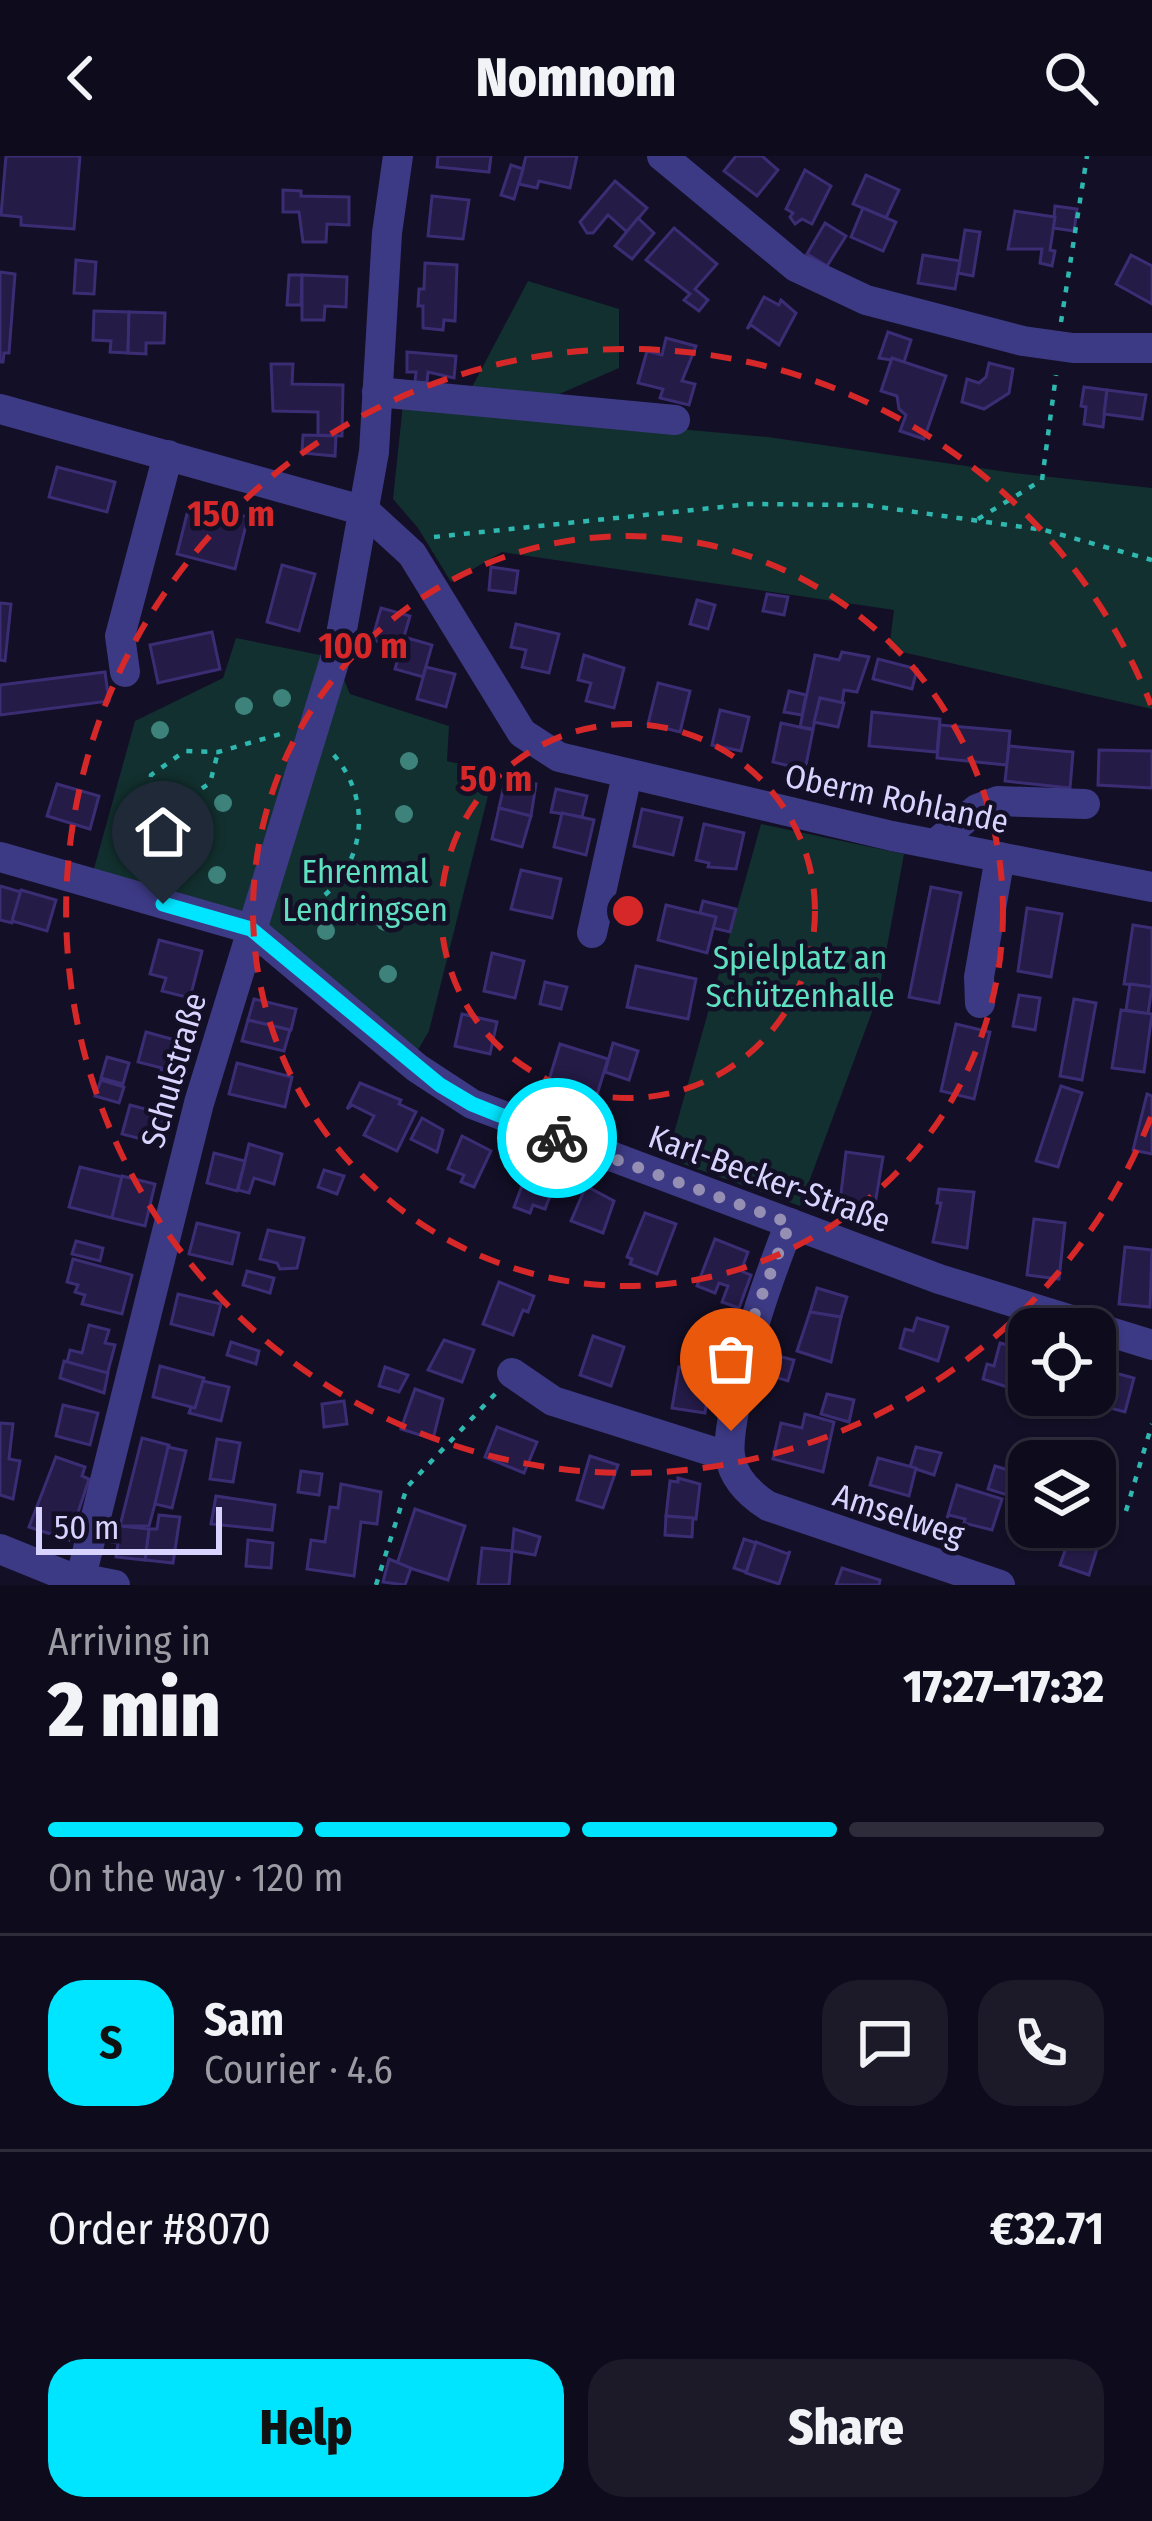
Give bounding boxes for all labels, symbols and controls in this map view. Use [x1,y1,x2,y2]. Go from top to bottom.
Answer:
icon: back [48,45,114,111]
icon: search [1038,45,1104,111]
text: Nomnom [476,46,676,110]
text: 150 m [187,492,275,536]
text: 100 m [318,624,408,668]
street label: Oberm Rohlande [781,756,1012,842]
text: 50 m [460,757,532,801]
pin [112,781,214,904]
icon: home [130,799,196,865]
park label: Ehrenmal Lendringsen [282,852,448,930]
centre of rings [607,890,649,932]
park label: Spielplatz an Schützenhalle [705,938,895,1016]
street label: Schulstraße [133,988,215,1152]
courier [497,1078,617,1198]
icon: bike [524,1105,590,1171]
street label: Karl-Becker-Straße [643,1117,896,1241]
pin [680,1308,782,1431]
map controls [1008,1308,1116,1548]
button: locate [1008,1308,1116,1416]
icon: bag [698,1326,764,1392]
button: layers [1008,1440,1116,1548]
street label: Amselweg [828,1475,970,1555]
scale bar [36,1501,222,1554]
text: 50 m [54,1508,119,1548]
text: Arriving in [48,1619,211,1665]
text: 17:27–17:32 [903,1660,1104,1714]
text: 2 min [48,1663,221,1757]
text: On the way · 120 m [48,1855,343,1901]
button: chat [822,1980,948,2106]
button: phone [978,1980,1104,2106]
text: Sam [204,1993,284,2047]
text: S [99,2016,123,2070]
text: Courier · 4.6 [204,2047,393,2093]
text: Order #8070 [48,2202,271,2256]
text: €32.71 [990,2202,1104,2256]
button: Help [48,2359,564,2497]
button: Share [588,2359,1104,2497]

